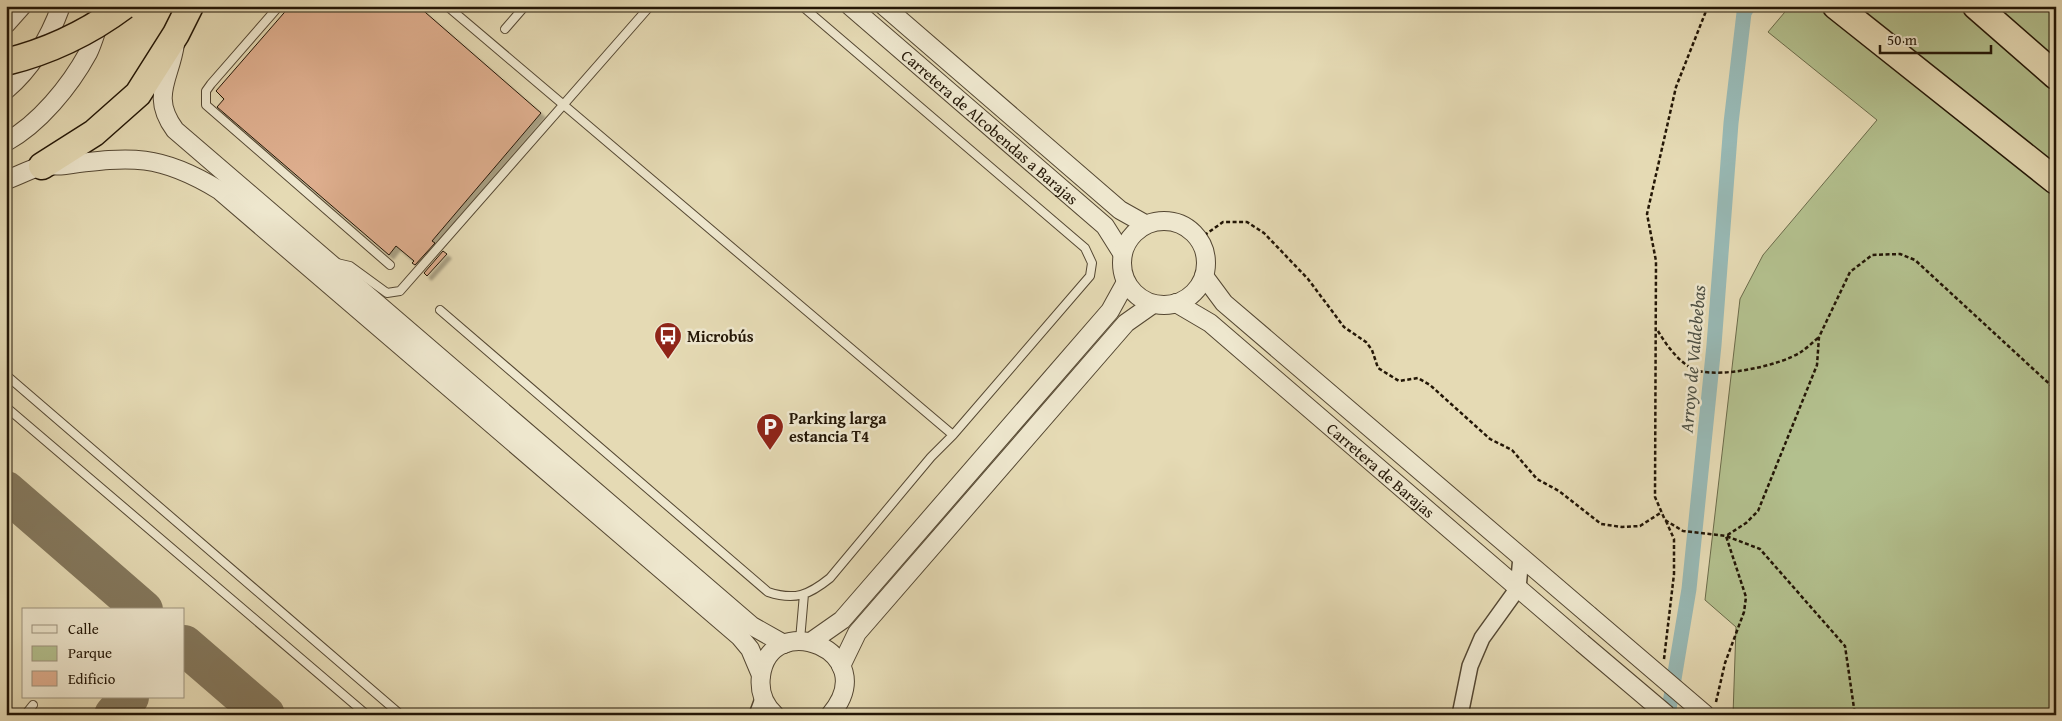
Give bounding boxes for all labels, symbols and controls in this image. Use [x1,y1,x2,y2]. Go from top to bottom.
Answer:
scale bar [1880,22,1991,54]
text: 50 m [1887,29,1918,50]
street label: Carretera de Alcobendas a Barajas [896,44,1084,210]
water label: Arroyo de Valdebebas [1673,284,1712,435]
bus stop icon: Microbús [653,321,683,360]
place label: Microbús [687,324,754,348]
place label: Parking larga estancia T4 [789,406,887,448]
parking icon: Parking larga estancia T4 [755,412,785,451]
street label: Carretera de Barajas [1322,417,1440,523]
legend [22,608,185,698]
text: Calle [68,618,99,639]
text: Parque [68,642,112,663]
text: Edificio [68,668,116,689]

